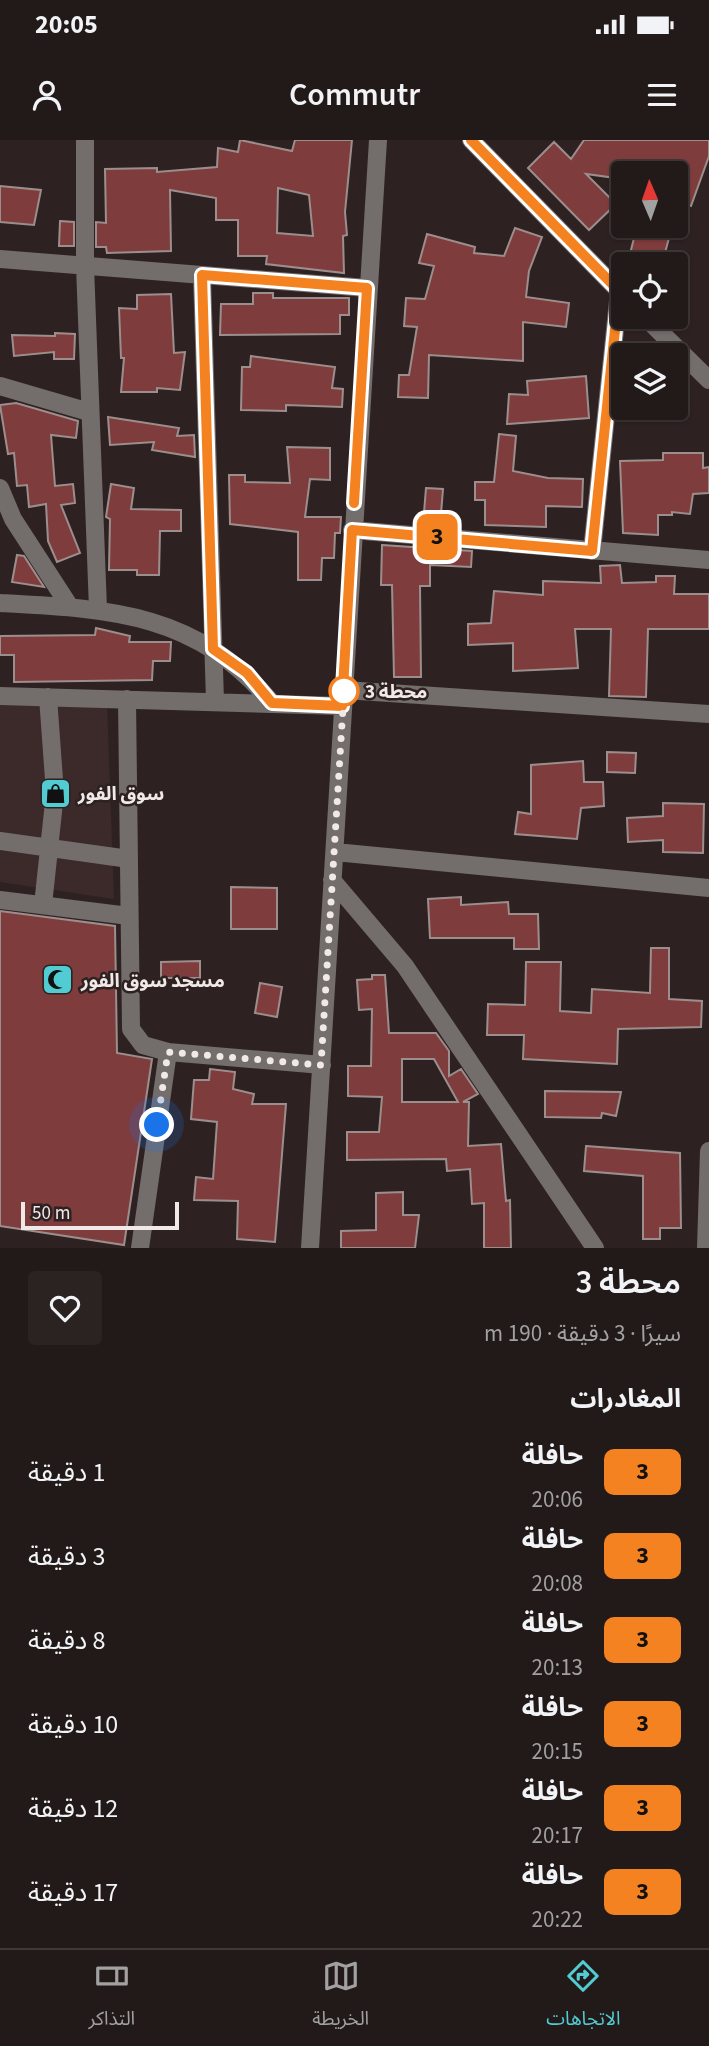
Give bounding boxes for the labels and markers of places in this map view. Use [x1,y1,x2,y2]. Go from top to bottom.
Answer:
marker: محطة 3 [329,676,359,706]
place label: محطة 3 [365,679,427,706]
shop icon: سوق الفور [38,776,72,810]
place label: سوق الفور [77,781,164,808]
mosque icon: مسجد سوق الفور [41,963,75,997]
place label: مسجد سوق الفور [80,968,225,995]

